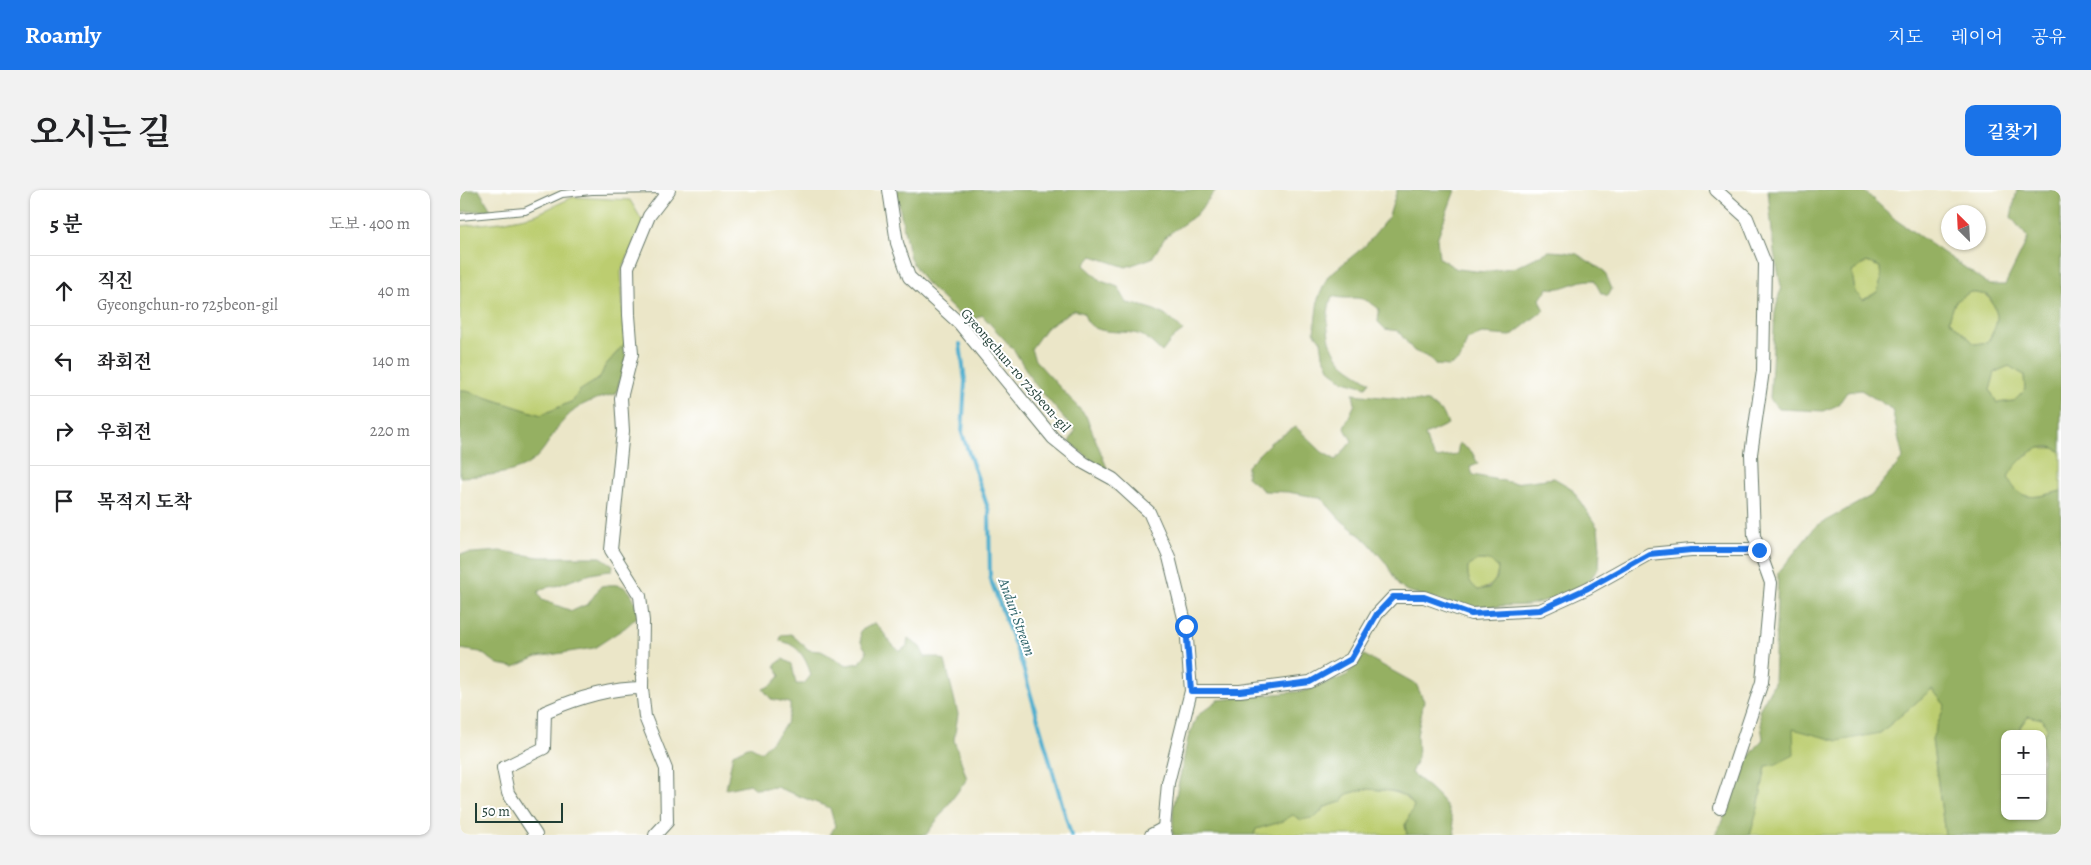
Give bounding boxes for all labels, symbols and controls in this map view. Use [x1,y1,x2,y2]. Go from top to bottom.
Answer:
text: Roamly [25,19,101,51]
text: 지도 [1888,25,1923,49]
text: 레이어 [1951,25,2003,49]
text: 공유 [2031,25,2066,49]
button: 길찾기 [1965,105,2061,156]
text: 오시는 길 [30,108,171,156]
north arrow [1941,205,1986,250]
text: 5 분 [50,210,83,238]
text: 도보 · 400 m [329,213,410,235]
text: 직진 [97,268,134,294]
icon: ahead [50,277,78,305]
text: 40 m [378,280,410,302]
text: Gyeongchun-ro 725beon-gil [97,294,278,316]
street label: Gyeongchun-ro 725beon-gil [957,304,1075,437]
icon: left [50,347,78,375]
text: 좌회전 [97,349,152,375]
text: 140 m [372,350,410,372]
icon: right [50,417,78,445]
text: 우회전 [97,419,152,445]
text: 220 m [370,420,410,442]
icon: arrive [50,487,78,515]
text: 목적지 도착 [97,489,192,515]
route end [1748,539,1771,562]
water label: Anduri Stream [993,574,1040,659]
route start [1175,615,1198,638]
map controls [2001,730,2046,820]
button: + [2001,730,2046,775]
button: − [2001,775,2046,820]
scale bar [475,800,562,823]
text: 50 m [482,802,510,821]

